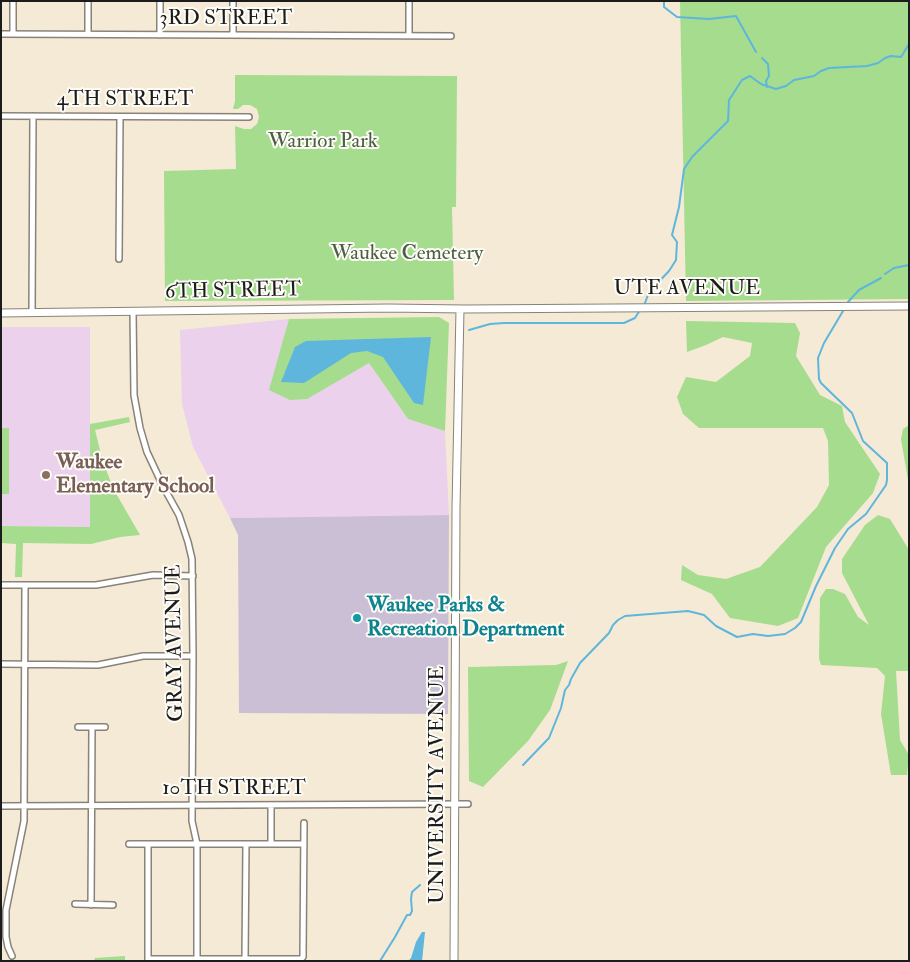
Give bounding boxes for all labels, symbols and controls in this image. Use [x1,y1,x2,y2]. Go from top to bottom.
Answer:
street label: 3RD STREET [160,6,292,32]
street label: 4TH STREET [57,87,193,113]
park label: Warrior Park [268,129,378,155]
park label: Waukee Cemetery [331,241,483,267]
street label: UTE AVENUE [614,276,760,302]
street label: 6TH STREET [165,278,301,306]
place label: Waukee Elementary School [56,450,214,500]
marker: Waukee Elementary School [40,469,52,481]
street label: GRAY AVENUE [162,564,190,722]
place label: Waukee Parks & Recreation Department [367,593,564,643]
marker: Waukee Parks & Recreation Department [351,612,363,624]
street label: UNIVERSITY AVENUE [425,666,451,904]
street label: 10TH STREET [162,776,306,802]

